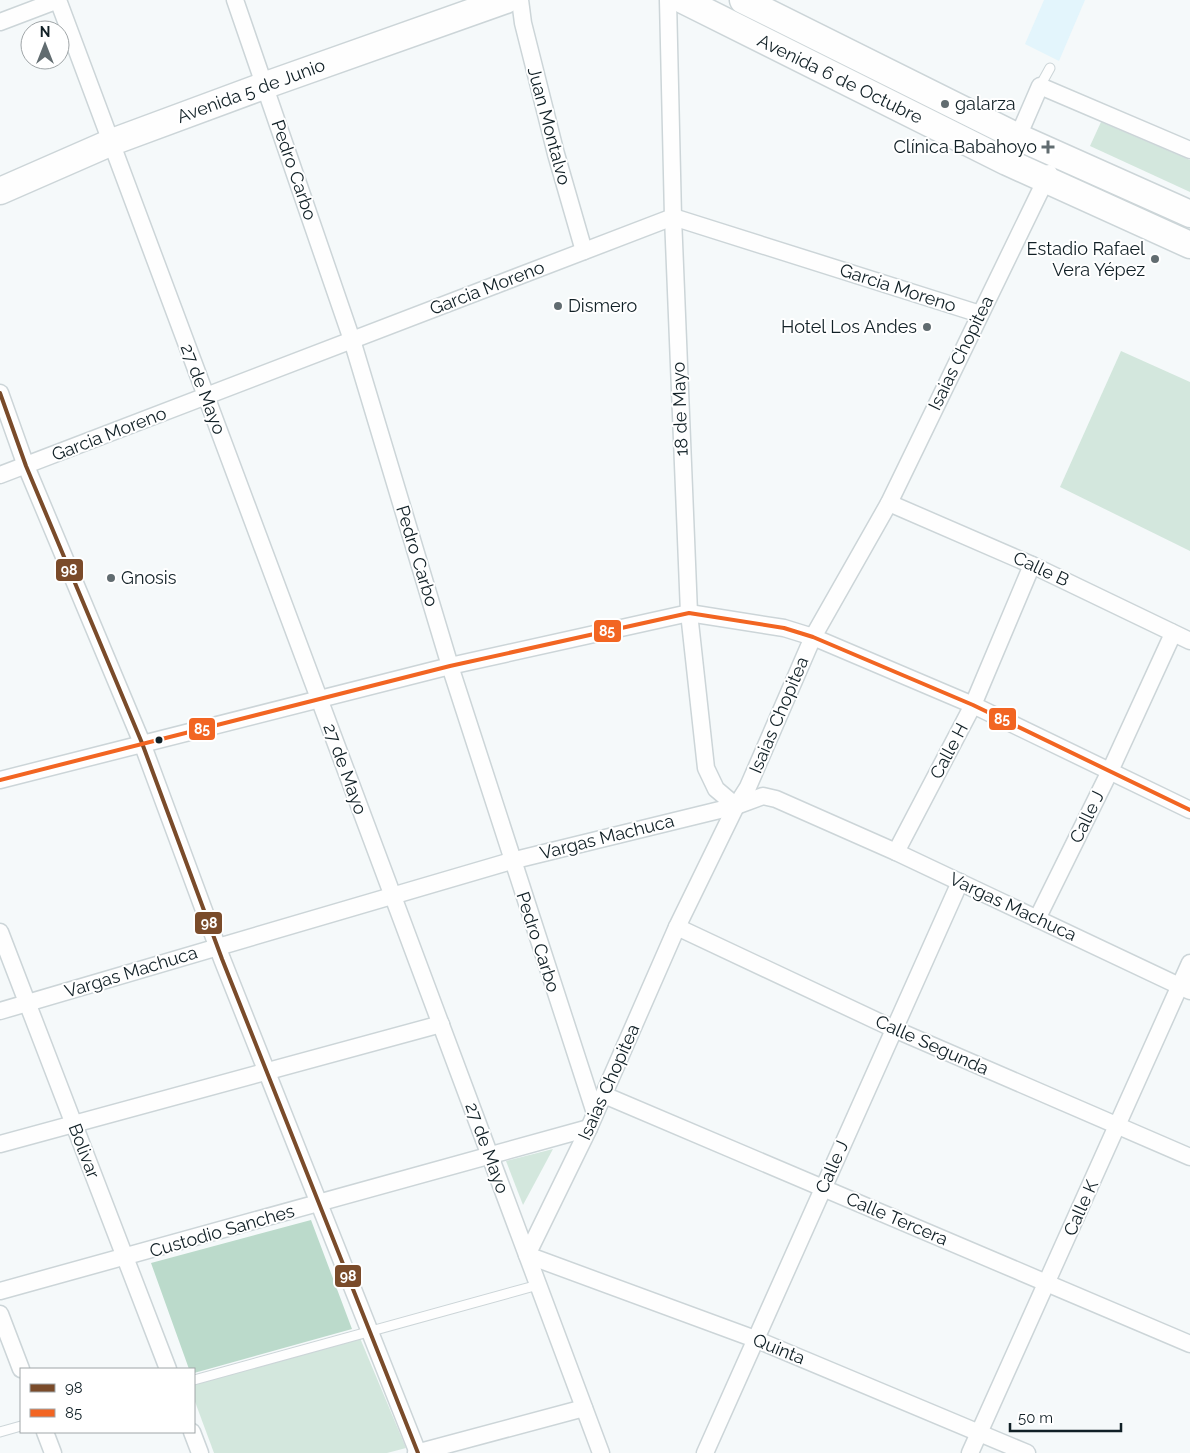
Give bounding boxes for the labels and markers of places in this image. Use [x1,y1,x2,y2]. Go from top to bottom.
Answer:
place label: galarza [955,93,1016,114]
marker: galarza [939,98,951,110]
place label: Clínica Babahoyo [893,136,1037,157]
marker: Clínica Babahoyo [1041,140,1055,154]
place label: Estadio Rafael Vera Yépez [1027,238,1145,280]
marker: Estadio Rafael Vera Yépez [1149,253,1161,265]
place label: Dismero [568,295,638,316]
marker: Dismero [552,300,564,312]
place label: Hotel Los Andes [781,316,917,337]
marker: Hotel Los Andes [921,321,933,333]
place label: Gnosis [121,567,177,588]
marker: Gnosis [105,572,117,584]
unlabelled marker [154,735,164,745]

